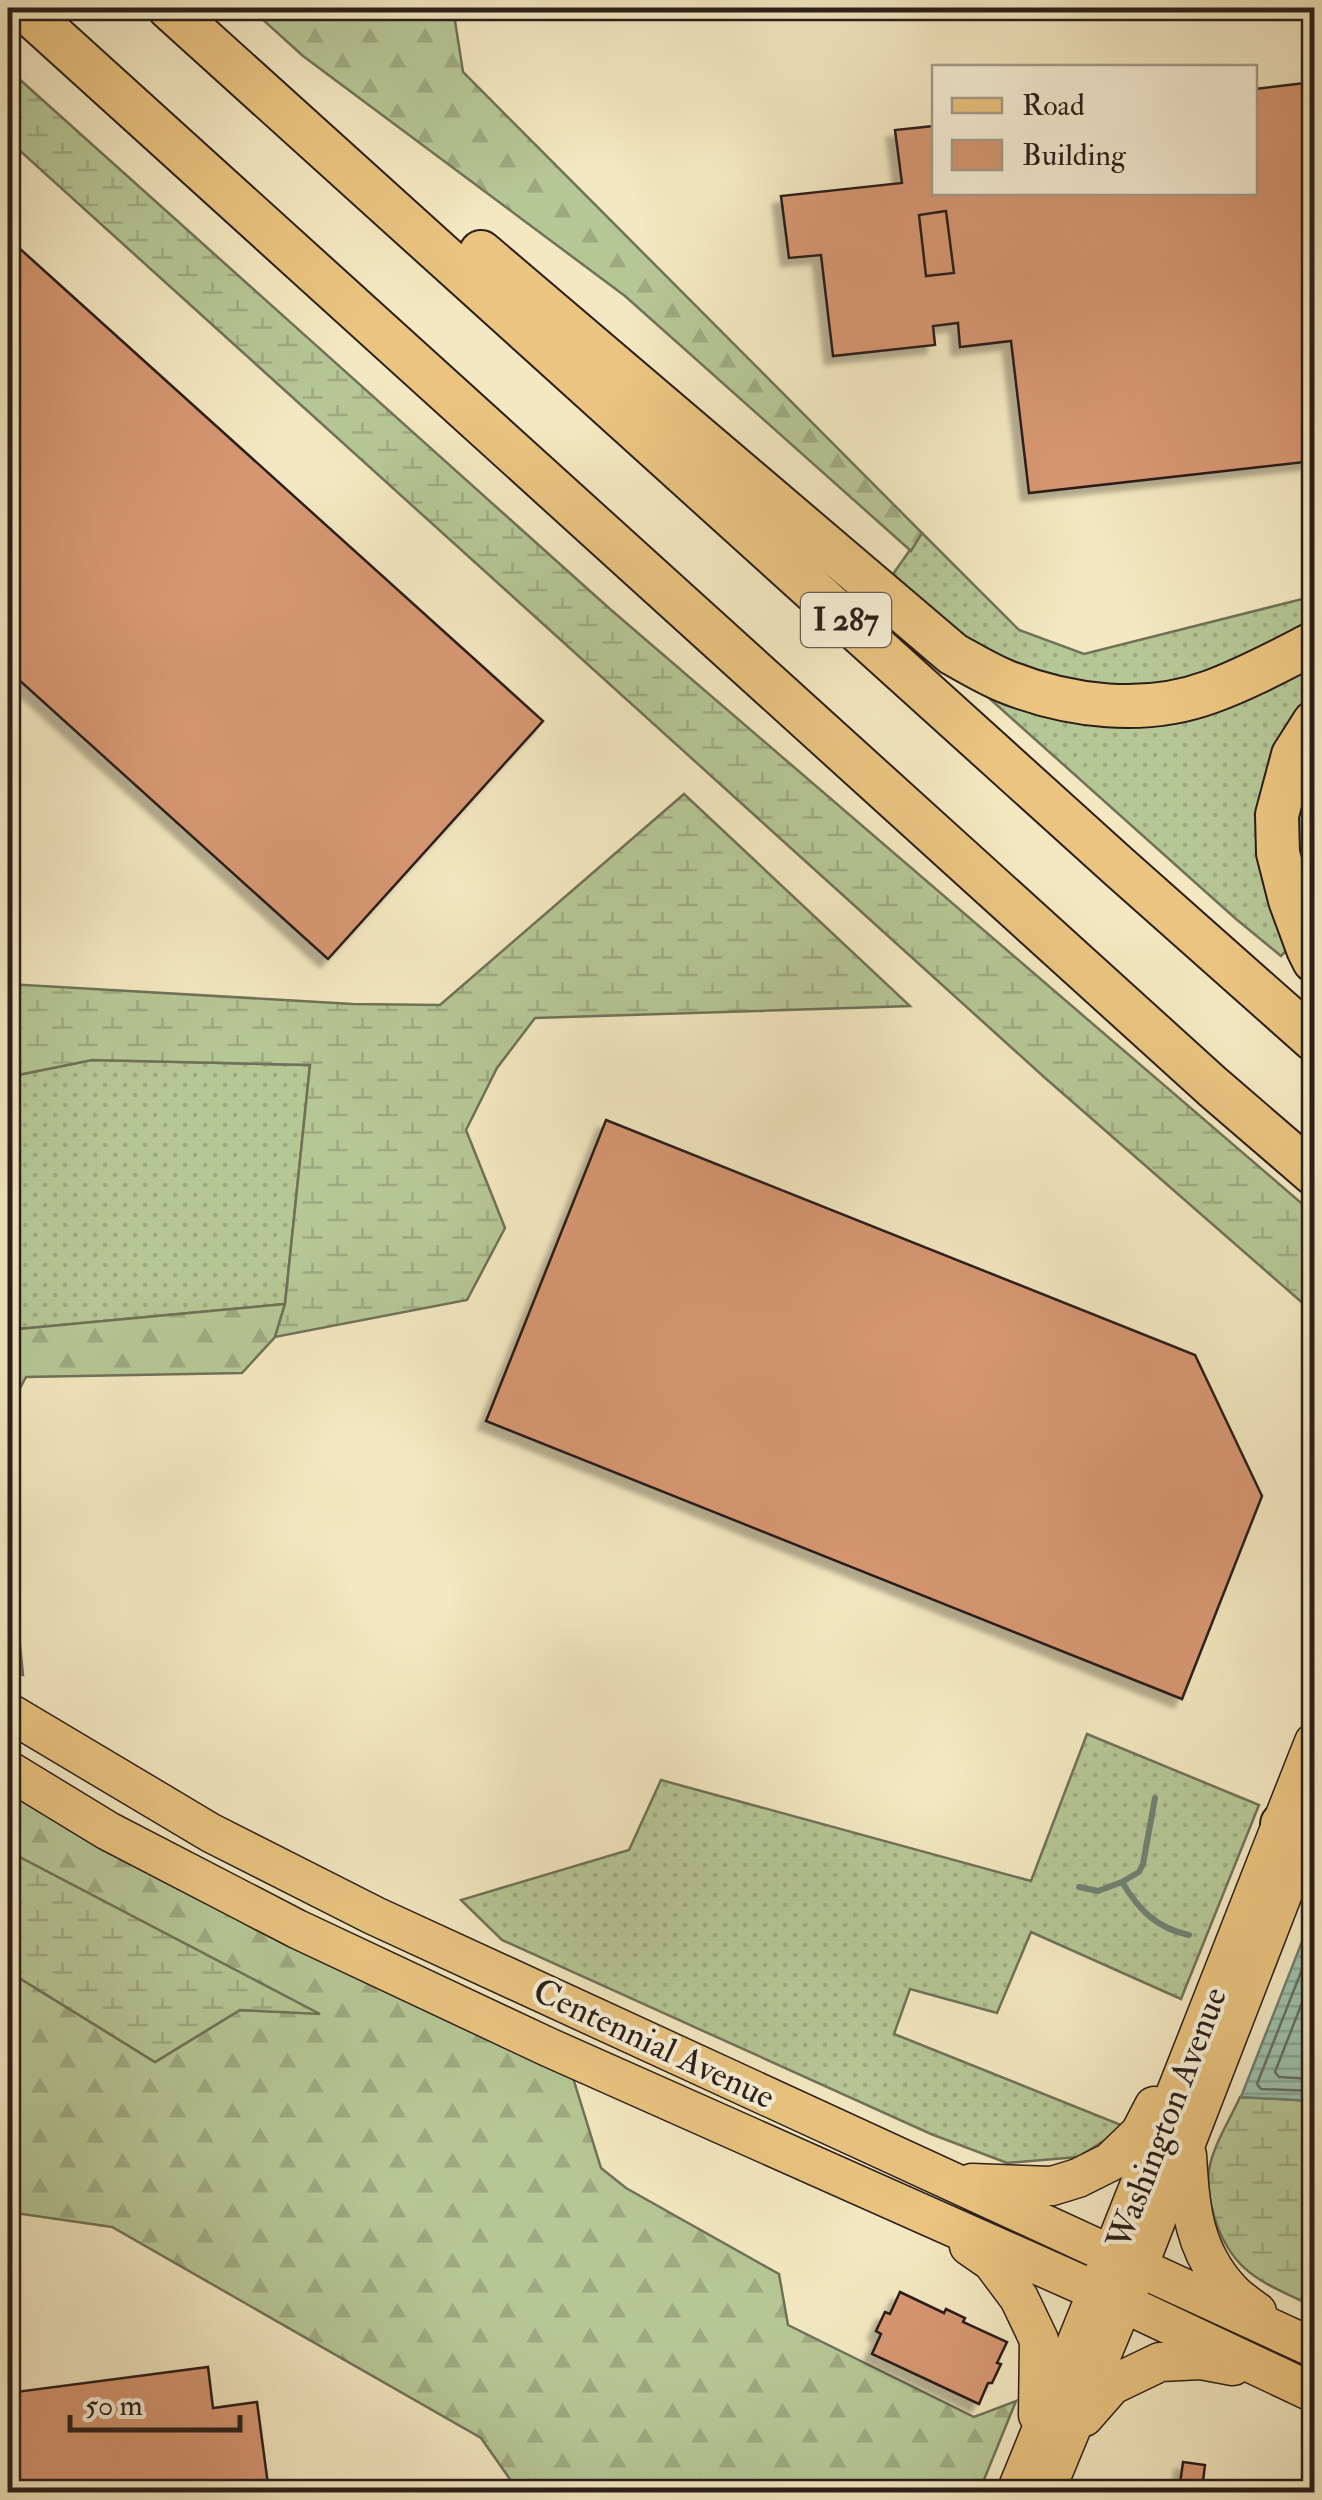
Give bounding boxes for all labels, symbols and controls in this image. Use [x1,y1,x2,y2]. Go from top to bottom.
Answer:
legend [932,65,1257,195]
text: Road [1022,87,1085,124]
text: Building [1022,137,1127,174]
road number: I 287 [801,593,891,647]
street label: Centennial Avenue [526,1969,782,2119]
street label: Washington Avenue [1097,1981,1237,2256]
scale bar [70,2370,240,2432]
text: 50 m [85,2387,143,2424]

